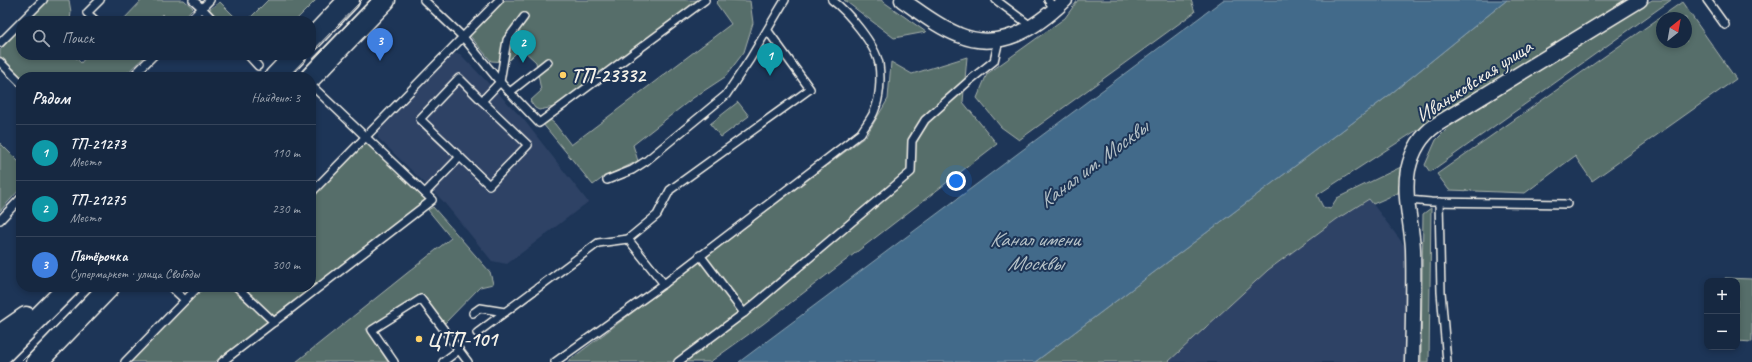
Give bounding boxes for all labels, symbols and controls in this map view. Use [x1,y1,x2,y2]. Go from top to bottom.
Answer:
north arrow [1656,12,1692,48]
search box [16,16,316,60]
icon: search [30,27,52,49]
pin: 3 [367,28,393,61]
text: Поиск [62,29,94,48]
pin: 2 [510,30,536,63]
street label: Иваньковская улица [1411,33,1538,128]
pin: 1 [757,43,783,76]
place label: ТП-23332 [571,63,647,88]
marker: ТП-23332 [558,70,568,80]
text: Рядом [32,88,70,109]
text: Найдено: 3 [252,90,300,106]
water label: Канал им. Москвы [1033,112,1156,213]
text: ТП-21273 [70,135,125,154]
text: 1 [42,145,48,161]
text: 110 m [272,145,300,161]
text: Место [70,154,101,170]
your location [946,171,966,191]
text: ТП-21275 [70,191,125,210]
text: 2 [42,201,48,217]
text: 230 m [272,201,300,217]
text: Место [70,210,101,226]
water label: Канал имени Москвы [990,226,1082,276]
text: Пятёрочка [70,247,127,266]
text: 3 [42,257,48,273]
text: 300 m [272,257,300,273]
text: Супермаркет · улица Свободы [70,266,199,282]
map controls [1704,278,1740,350]
button: + [1704,278,1740,314]
button: − [1704,314,1740,350]
place label: ЦТП-101 [427,327,499,352]
marker: ЦТП-101 [414,334,424,344]

